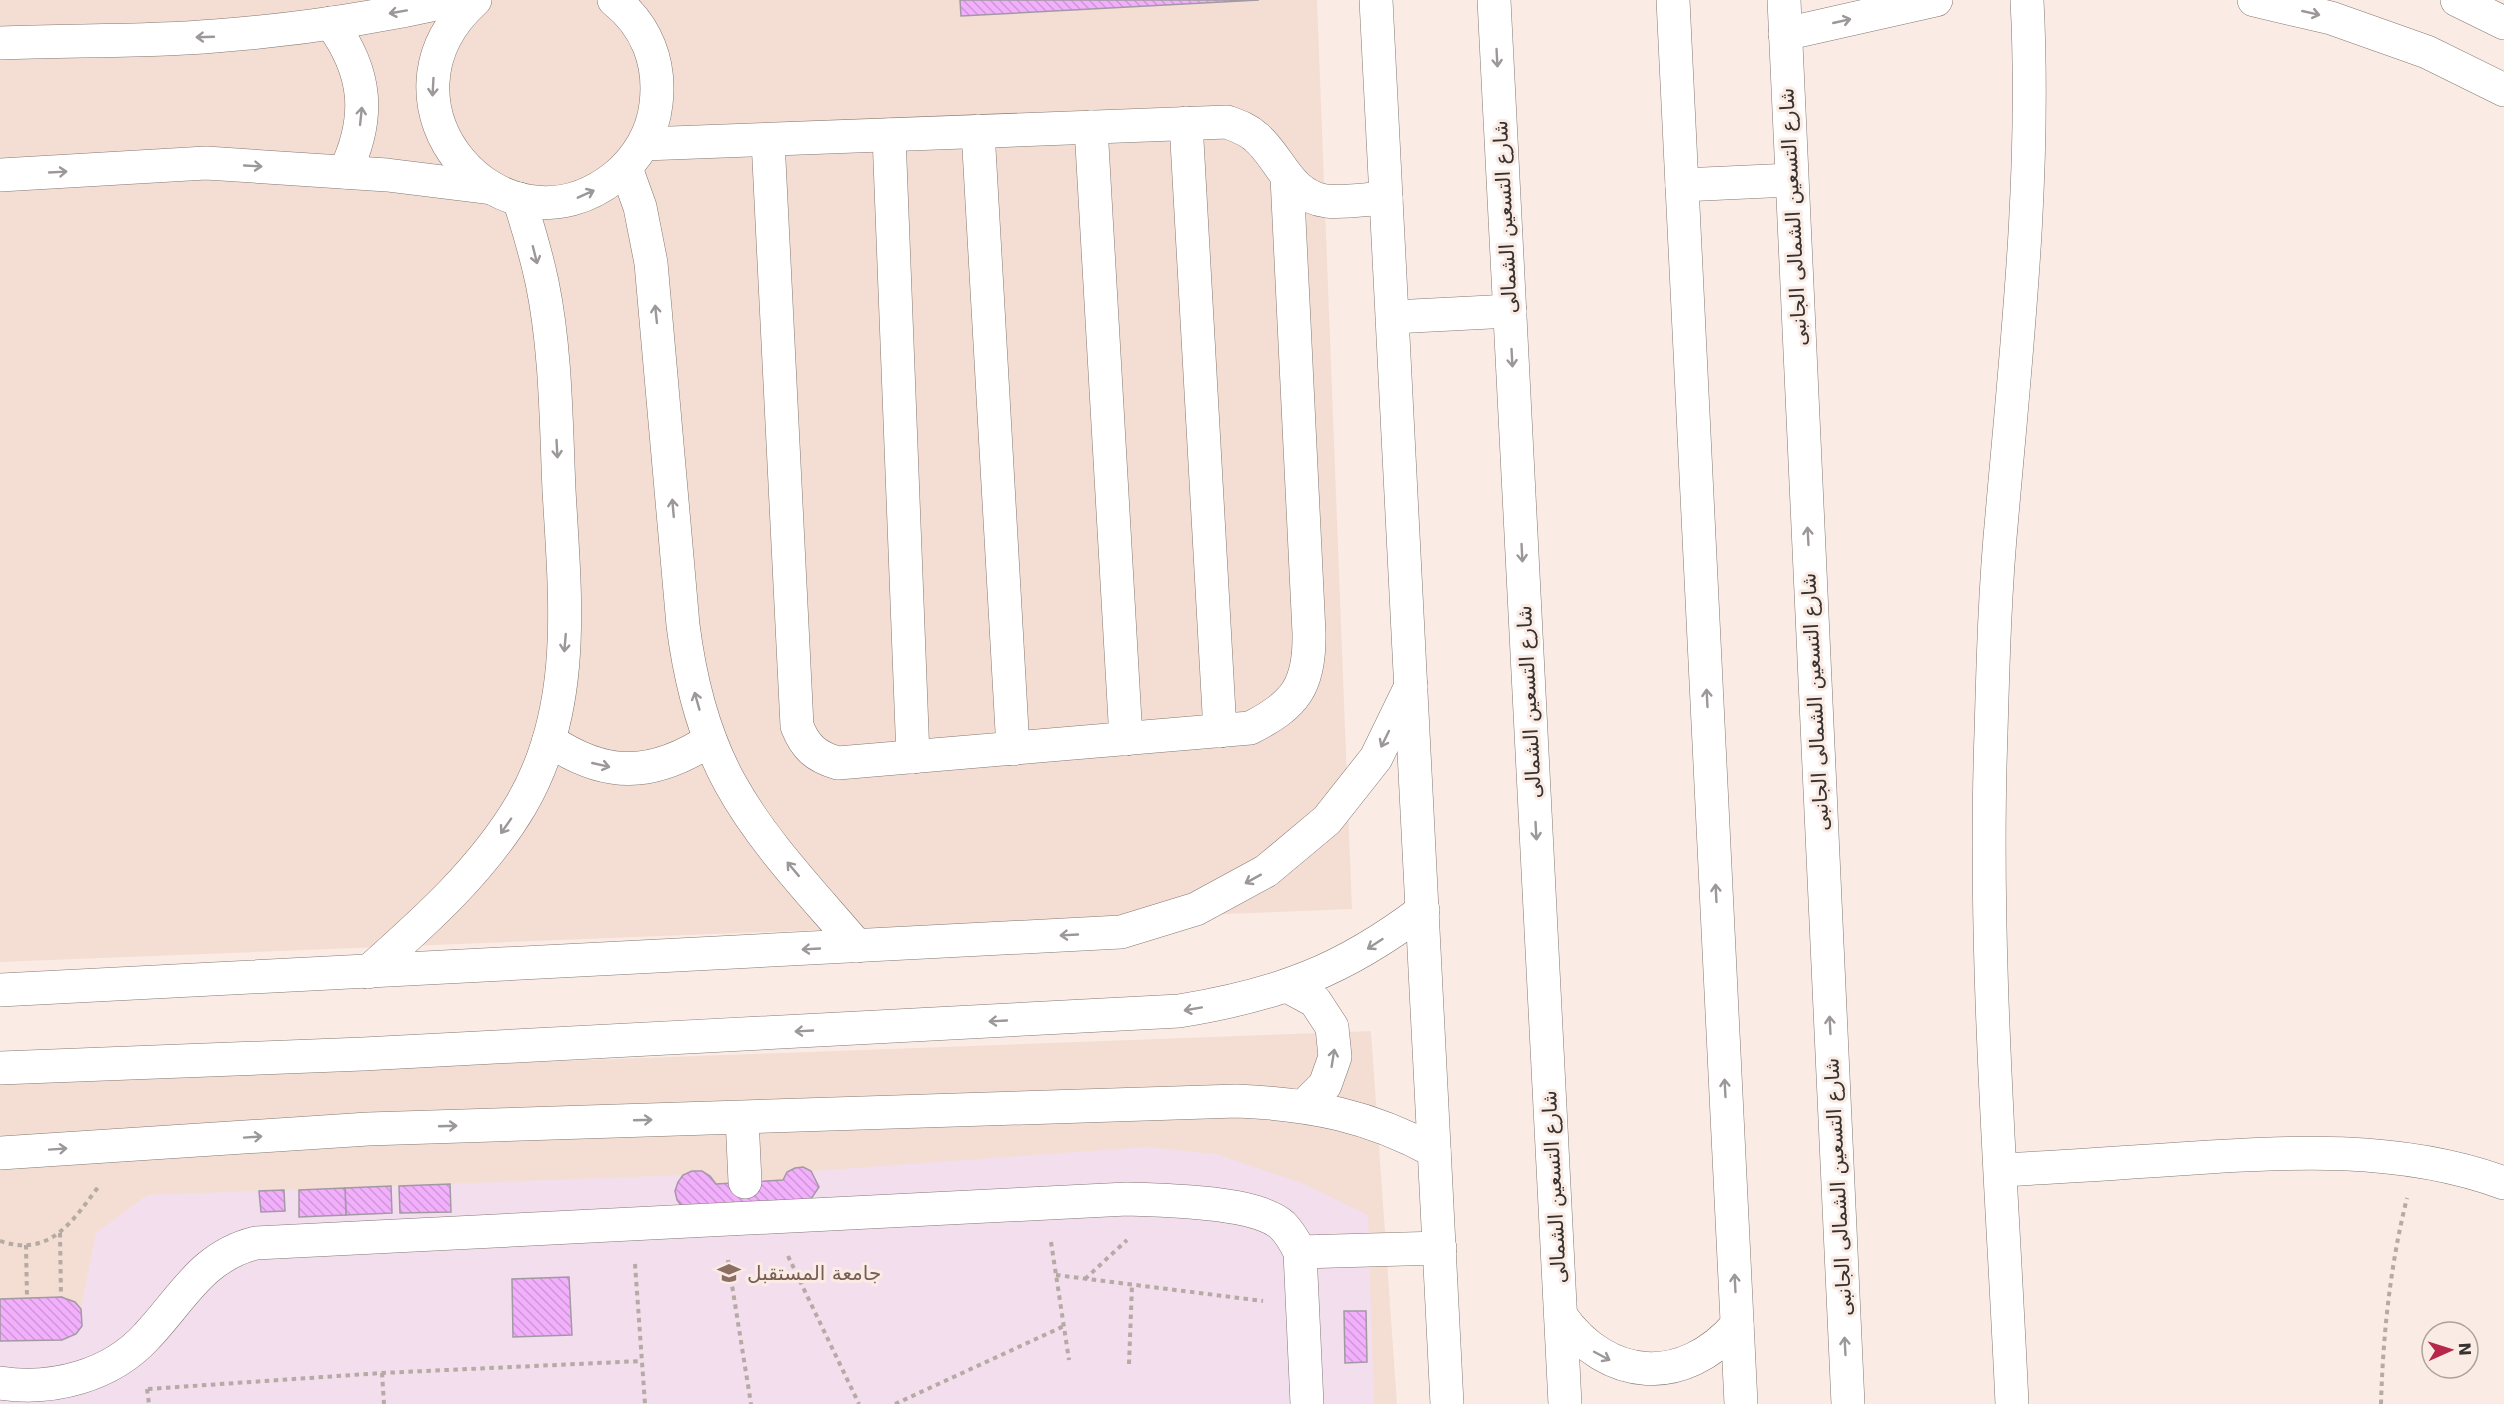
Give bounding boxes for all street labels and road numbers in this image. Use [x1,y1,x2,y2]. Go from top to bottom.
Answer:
street label: شارع التسعين الشمالى الجانبى [1774,87,1812,347]
street label: شارع التسعين الشمالى [1488,120,1522,314]
street label: شارع التسعين الشمالى الجانبى [1796,572,1834,832]
street label: شارع التسعين الشمالى [1512,605,1546,799]
street label: شارع التسعين الشمالى الجانبى [1819,1057,1857,1317]
street label: شارع التسعين الشمالى [1537,1090,1571,1284]

